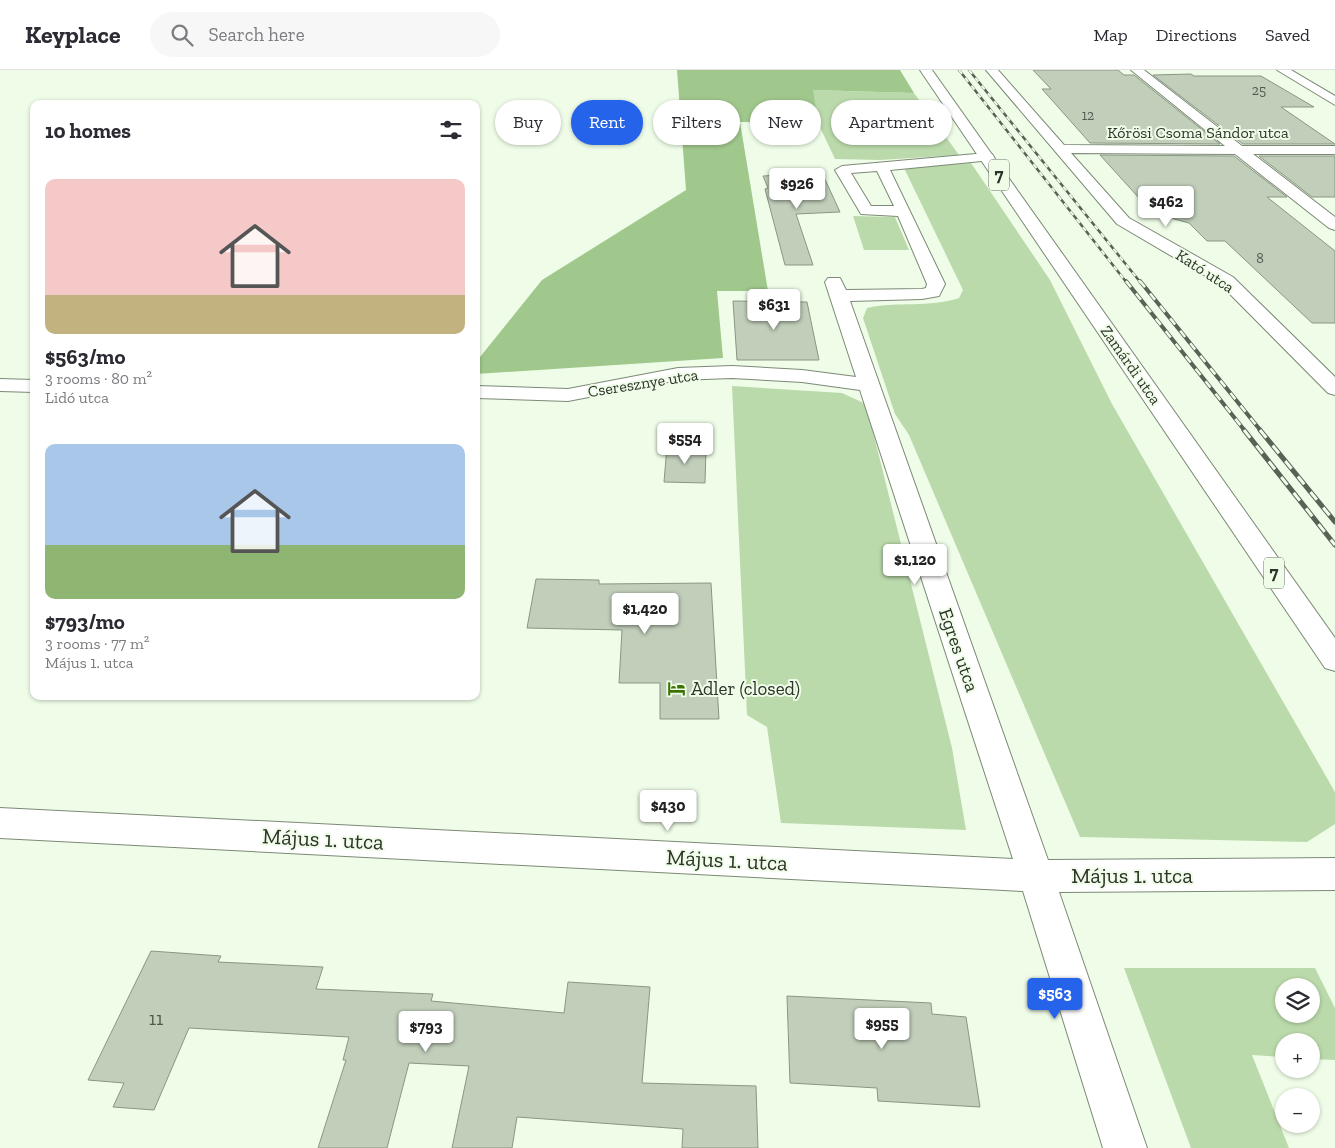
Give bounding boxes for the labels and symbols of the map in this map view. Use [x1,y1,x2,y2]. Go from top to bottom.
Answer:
house number: 25 [1252,82,1266,99]
house number: 12 [1082,107,1094,124]
street label: Kőrösi Csoma Sándor utca [1107,123,1289,142]
road number: 7 [989,160,1009,190]
pin: $926 [767,168,827,210]
pin: $462 [1136,186,1196,228]
street label: Kató utca [1172,245,1238,297]
house number: 8 [1256,250,1264,267]
pin: $631 [744,288,804,331]
street label: Zamárdi utca [1097,322,1165,408]
street label: Cseresznye utca [586,365,700,401]
pin: $554 [655,422,715,465]
pin: $1,120 [874,544,956,586]
road number: 7 [1264,558,1284,588]
pin: $1,420 [604,592,686,635]
street label: Egres utca [934,605,984,695]
place label: Adler (closed) [691,677,800,700]
hotel icon: Adler (closed) [667,678,687,698]
pin: $430 [638,790,698,832]
street label: Május 1. utca [262,822,385,856]
street label: Május 1. utca [666,843,789,877]
street label: Május 1. utca [1071,862,1193,889]
pin: $563 [1025,978,1085,1020]
house number: 11 [149,1007,163,1030]
pin: $955 [852,1008,912,1050]
pin: $793 [396,1010,456,1053]

